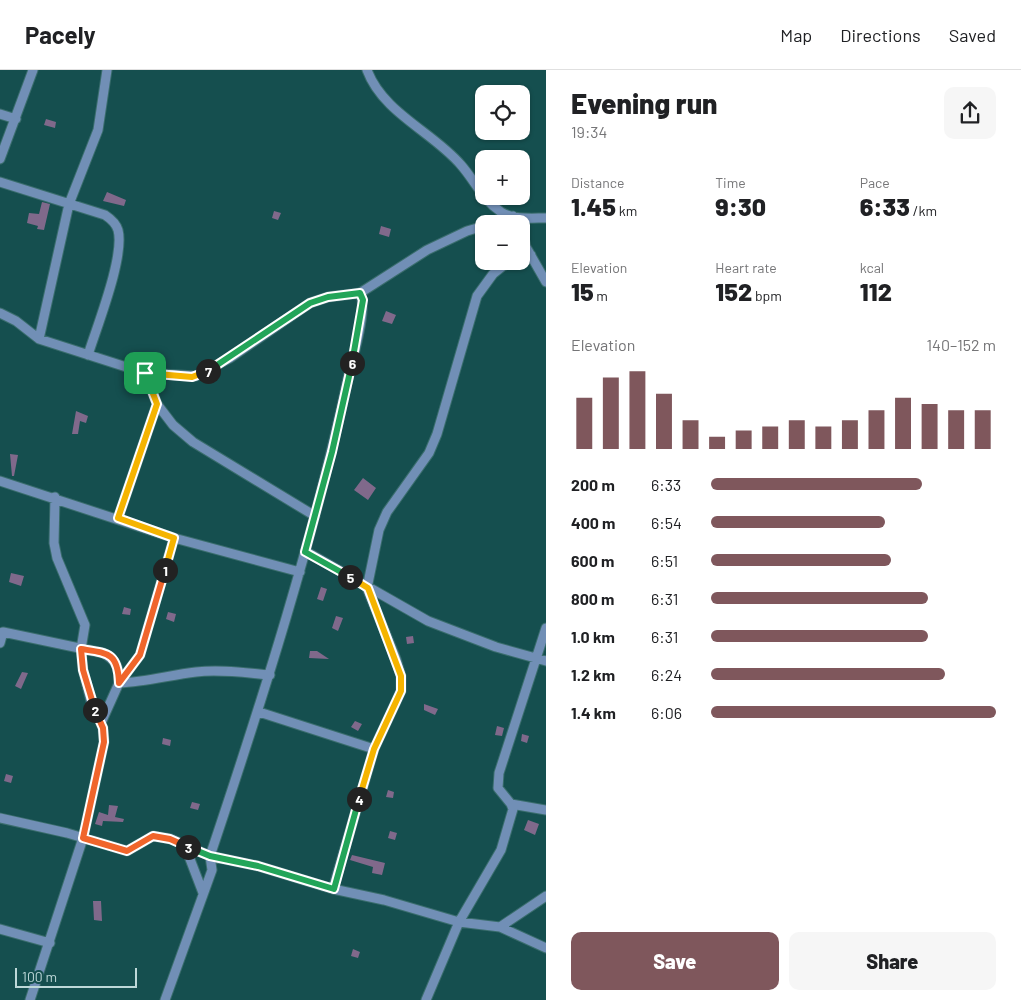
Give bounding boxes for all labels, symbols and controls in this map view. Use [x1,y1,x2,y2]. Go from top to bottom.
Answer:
text: Pacely [25,20,96,49]
text: Map [780,24,812,46]
text: Directions [840,24,921,46]
text: Saved [949,24,996,46]
map controls [475,85,530,270]
button: locate [475,85,530,140]
text: Evening run [571,86,717,120]
button: share [944,87,996,139]
text: 19:34 [571,122,607,141]
button: + [475,150,530,205]
text: Distance [571,174,624,191]
text: Time [715,174,746,191]
text: Pace [860,174,890,191]
text: 1.45 [571,191,616,221]
text: 9:30 [715,191,766,221]
text: 6:33 [860,191,910,221]
text: km [616,202,637,219]
text: /km [910,202,937,219]
button: − [475,215,530,270]
text: Elevation [571,259,627,276]
text: Heart rate [715,259,777,276]
text: kcal [860,259,884,276]
text: 15 [571,276,594,306]
text: 152 [715,276,752,306]
text: 112 [860,276,892,306]
text: m [594,287,608,304]
text: bpm [752,287,782,304]
text: Elevation [571,335,635,354]
text: 140–152 m [927,335,996,354]
pin: 6 [340,350,364,376]
pin [124,352,166,394]
text: 6 [349,355,356,372]
pin: 7 [196,358,220,384]
icon: arrive [131,359,159,387]
text: 7 [205,363,212,380]
text: 200 m [571,475,615,494]
text: 6:33 [651,475,681,494]
text: 400 m [571,513,615,532]
text: 6:54 [651,513,682,532]
text: 600 m [571,551,614,570]
text: 6:51 [651,551,678,570]
pin: 1 [152,558,178,582]
text: 1 [163,562,168,579]
pin: 5 [338,564,362,590]
text: 5 [347,569,354,586]
text: 800 m [571,589,614,608]
text: 6:31 [651,589,678,608]
text: 1.0 km [571,627,615,646]
text: 6:31 [651,627,678,646]
text: 1.2 km [571,665,615,684]
text: 6:24 [651,665,682,684]
pin: 2 [82,698,108,722]
text: 2 [92,702,99,719]
text: 1.4 km [571,703,616,722]
text: 6:06 [651,703,682,722]
pin: 4 [346,786,372,812]
text: 4 [355,791,364,808]
pin: 3 [176,834,200,860]
text: 3 [185,839,192,856]
button: Save [571,932,779,990]
button: Share [789,932,996,990]
scale bar [15,965,138,988]
text: 100 m [22,968,57,985]

